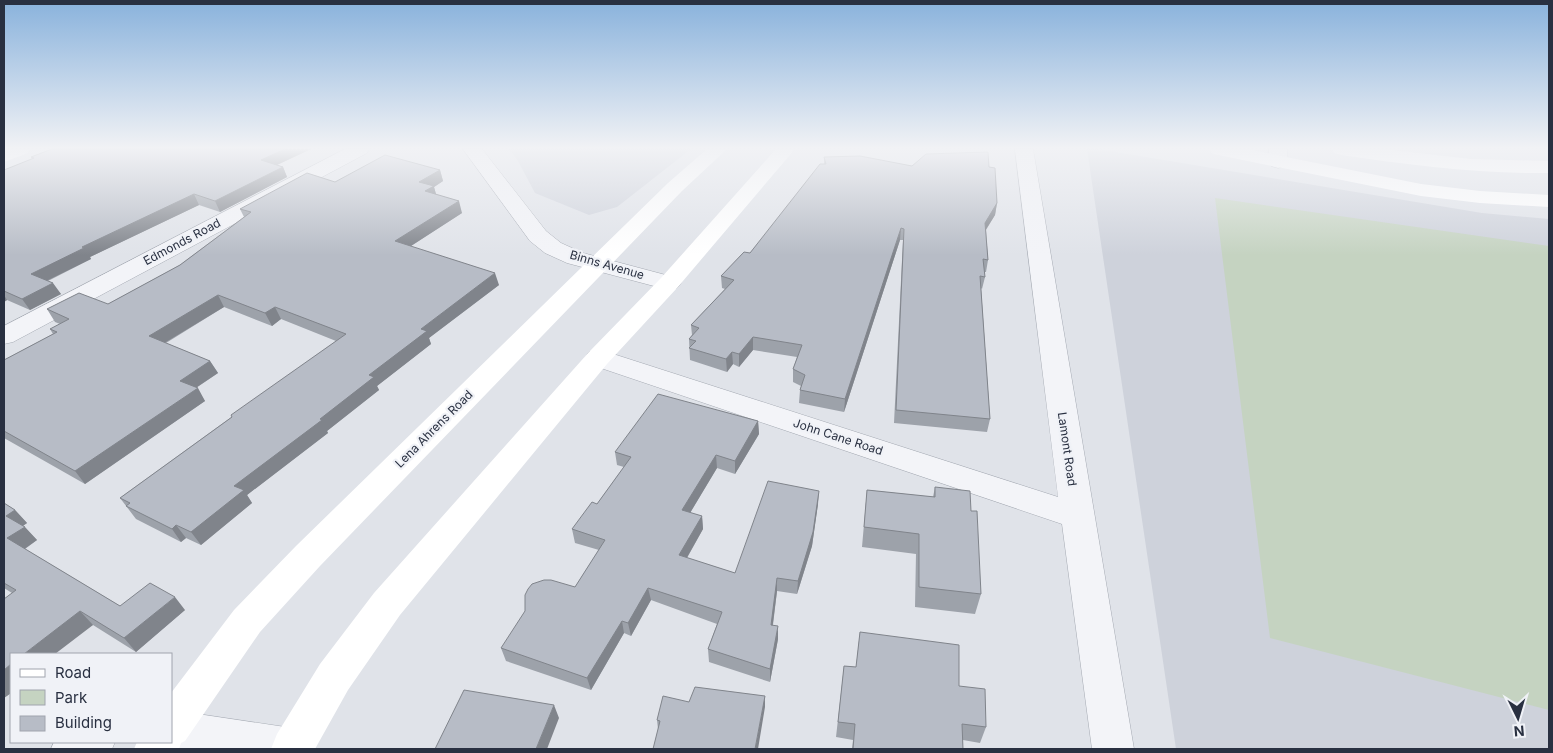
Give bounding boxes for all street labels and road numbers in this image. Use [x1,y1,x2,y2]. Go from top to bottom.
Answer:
street label: Edmonds Road [141,215,223,268]
street label: Binns Avenue [568,247,646,282]
street label: Lena Ahrens Road [392,387,476,471]
street label: Lamont Road [1055,411,1080,487]
street label: John Cane Road [791,415,885,458]

